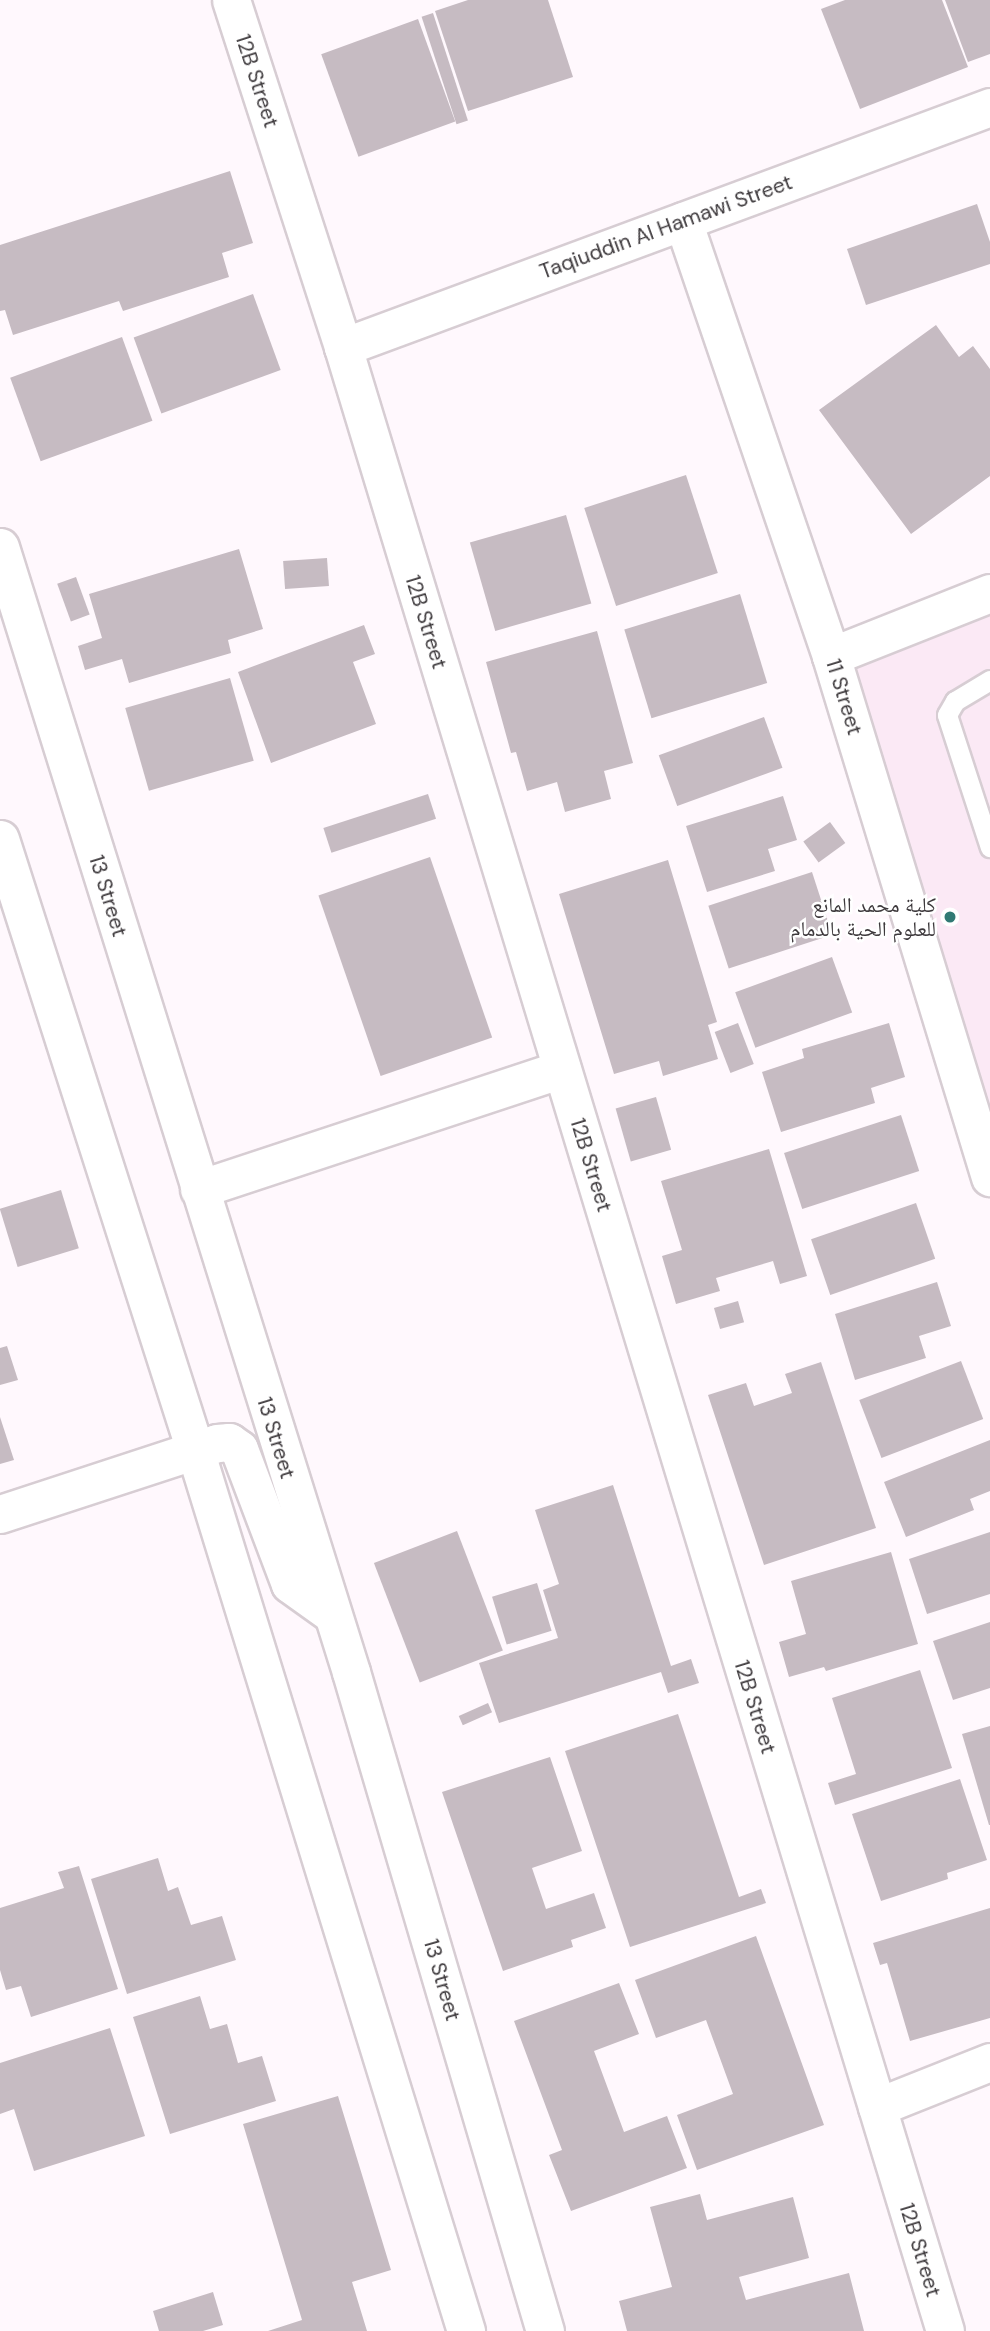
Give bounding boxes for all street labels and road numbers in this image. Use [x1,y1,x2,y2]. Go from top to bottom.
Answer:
street label: 12B Street [230,31,284,131]
street label: Taqiuddin Al Hamawi Street [536,170,796,284]
street label: 12B Street [400,572,452,672]
street label: 11 Street [821,656,867,738]
street label: 13 Street [84,852,132,940]
street label: 12B Street [565,1115,617,1215]
street label: 13 Street [252,1394,300,1482]
street label: 12B Street [729,1657,781,1757]
street label: 13 Street [418,1936,466,2024]
street label: 12B Street [894,2200,946,2300]

